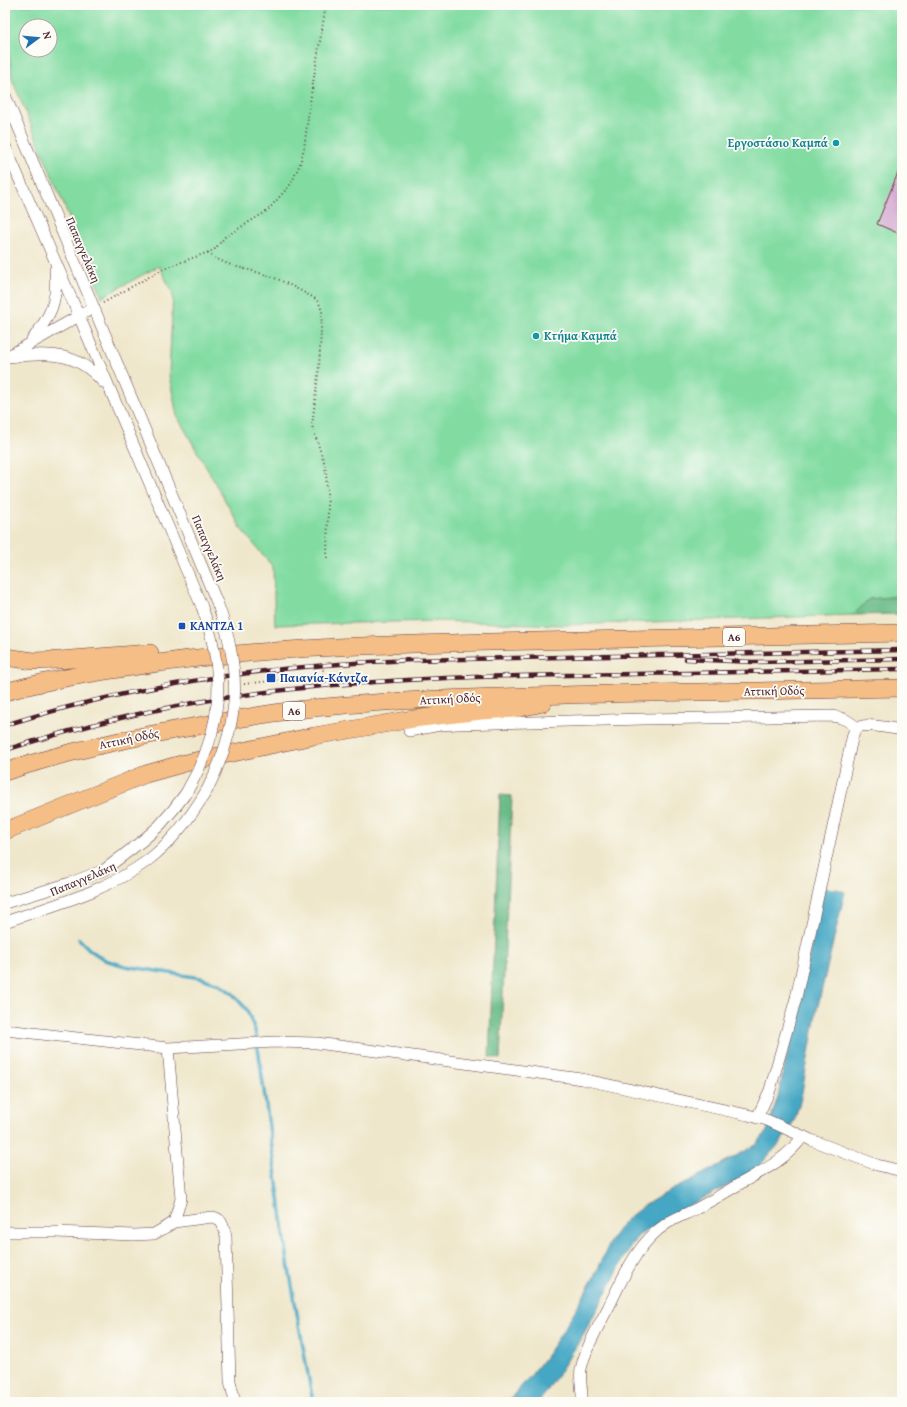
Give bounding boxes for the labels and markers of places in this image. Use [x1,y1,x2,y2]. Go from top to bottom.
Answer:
place label: Εργοστάσιο Καμπά [728,134,828,151]
marker: Εργοστάσιο Καμπά [831,138,841,148]
place label: Kτήμα Καμπά [544,327,617,344]
marker: Kτήμα Καμπά [531,331,541,341]
place label: ΚΑΝΤΖΑ 1 [190,617,244,634]
marker: ΚΑΝΤΖΑ 1 [177,621,187,631]
place label: Παιανία-Κάντζα [280,669,368,686]
marker: Παιανία-Κάντζα [265,672,277,684]

